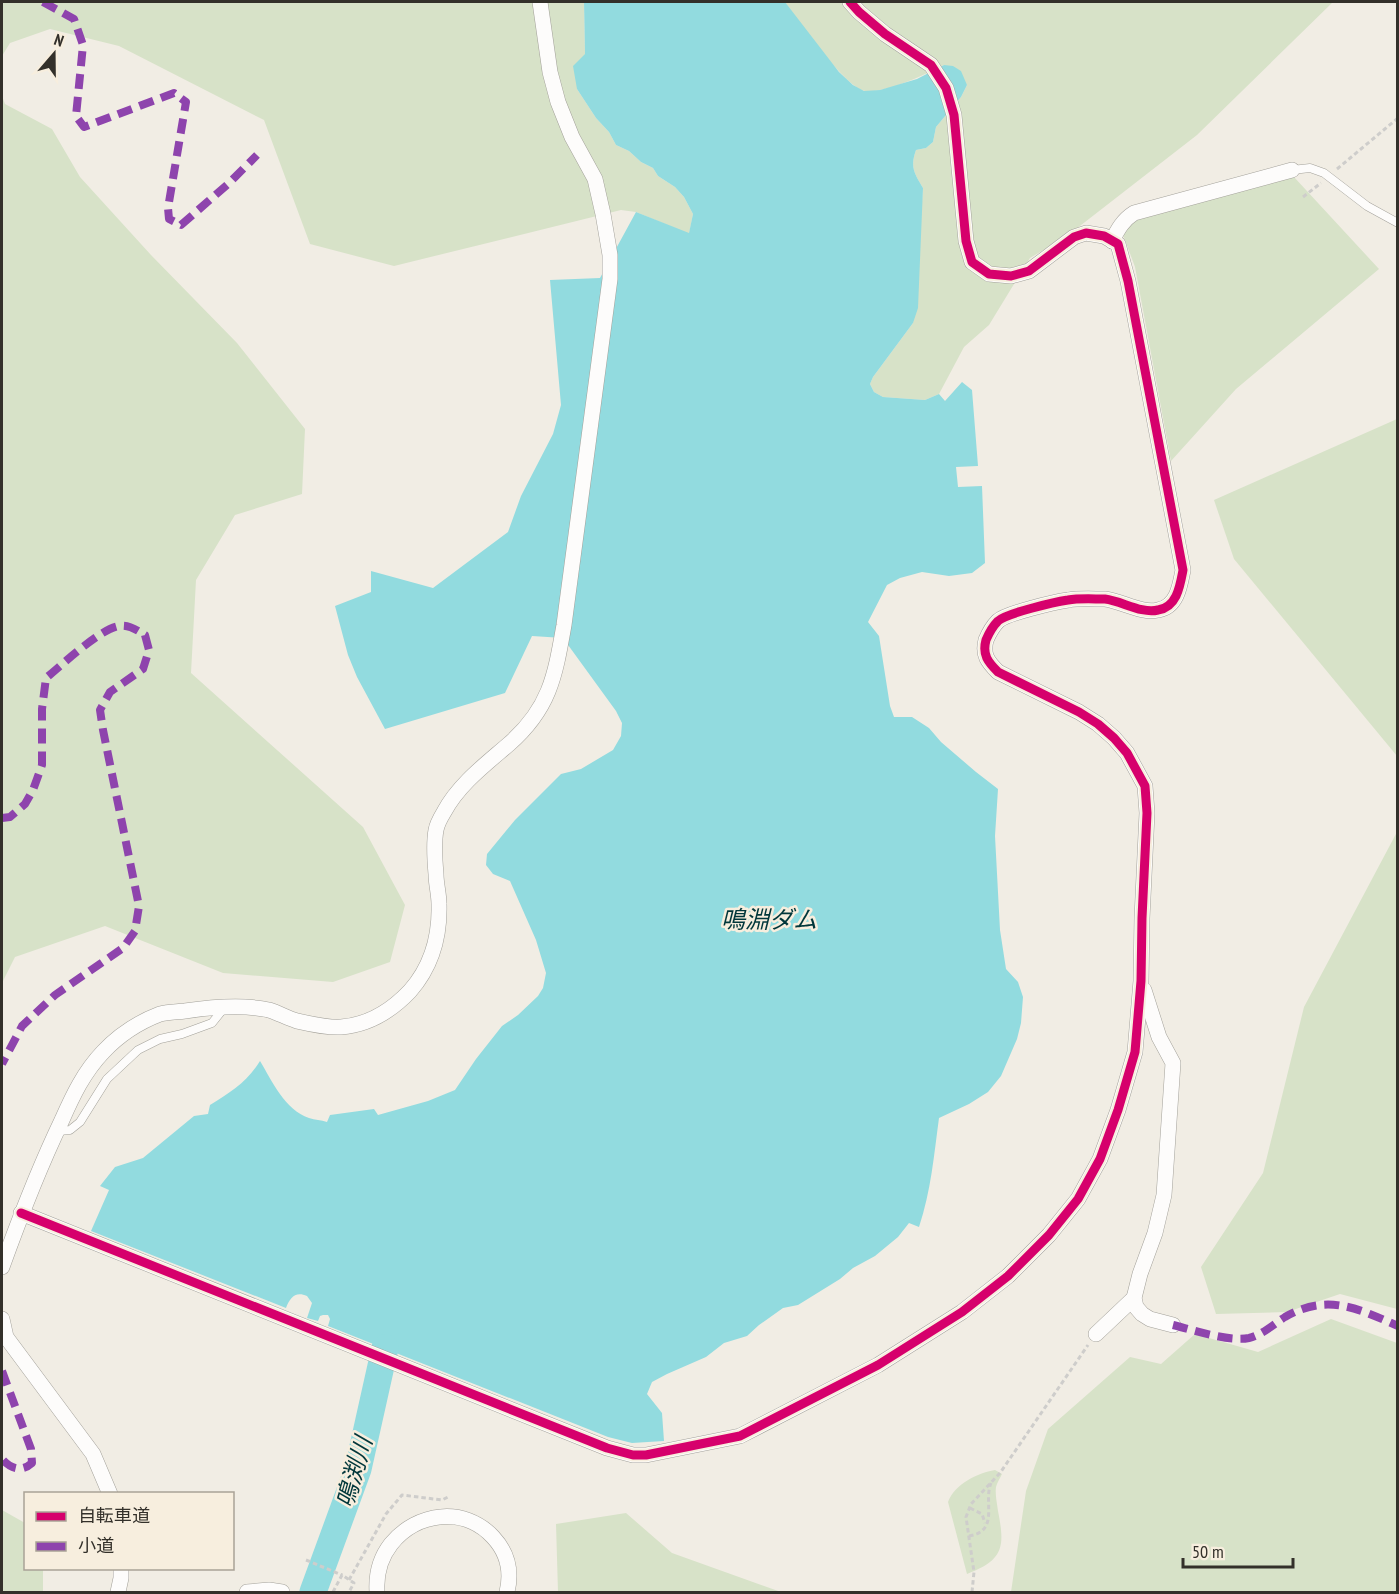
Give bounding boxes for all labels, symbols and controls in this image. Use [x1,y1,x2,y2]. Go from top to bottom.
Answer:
north arrow [24,24,84,84]
text: N [52,29,67,51]
water label: 鳴淵ダム [721,904,817,935]
water label: 鳴渕川 [329,1430,380,1511]
legend [24,1492,234,1570]
text: 自転車道 [78,1504,150,1527]
scale bar [1183,1531,1292,1569]
text: 小道 [78,1534,114,1557]
text: 50 m [1192,1540,1224,1563]

